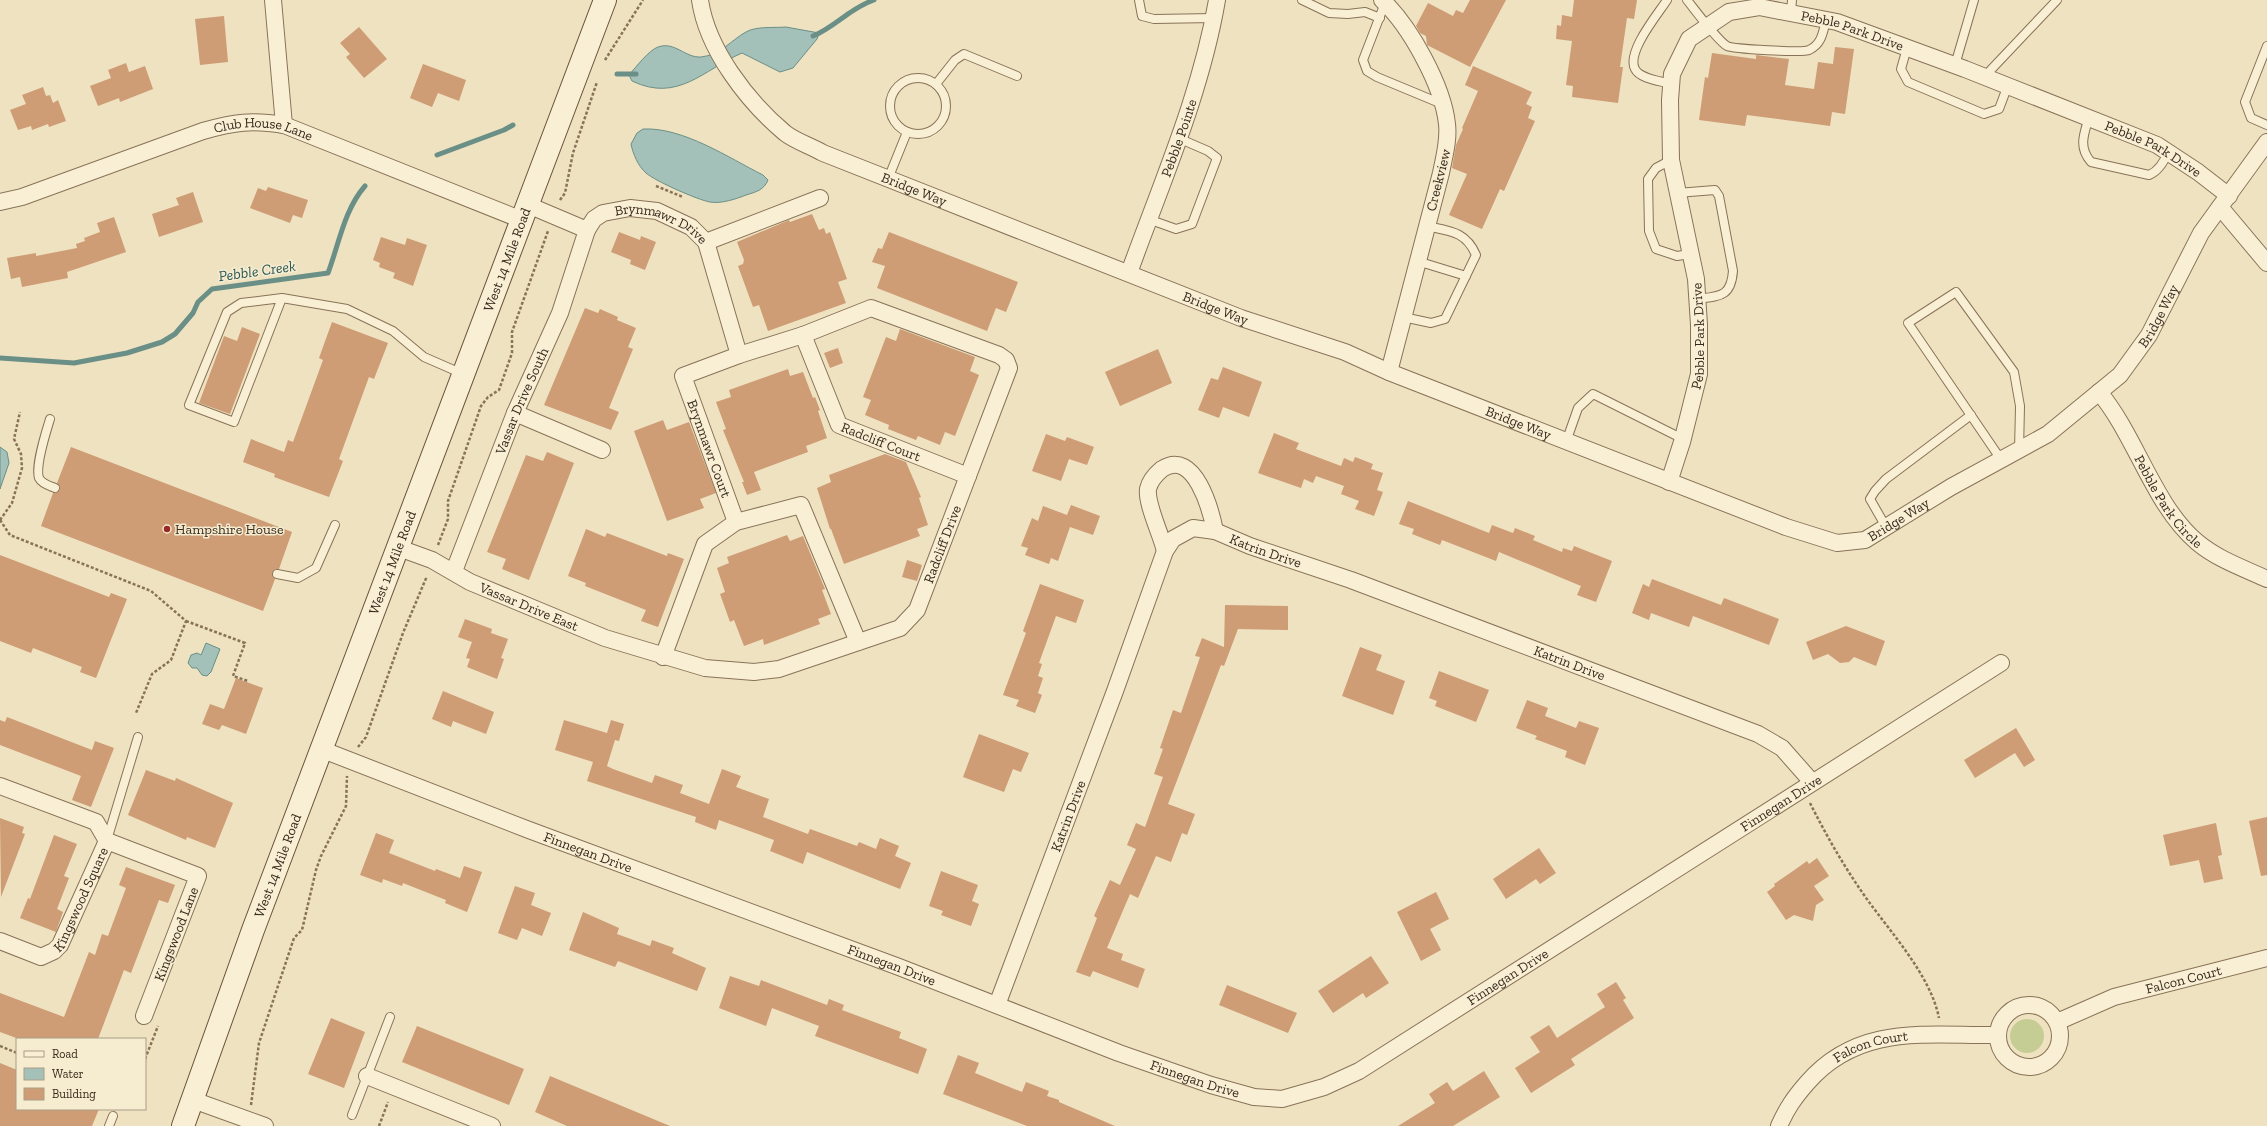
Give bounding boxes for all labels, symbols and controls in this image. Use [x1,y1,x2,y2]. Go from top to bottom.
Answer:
street label: Pebble Park Drive [1800,7,1906,55]
street label: Pebble Pointe [1158,97,1201,179]
street label: Club House Lane [212,114,316,145]
street label: Pebble Park Drive [2102,117,2205,181]
street label: Creekview [1423,147,1454,213]
street label: Bridge Way [879,169,950,210]
street label: Brynmawr Drive [613,200,711,248]
street label: West 14 Mile Road [480,205,535,314]
water label: Pebble Creek [217,257,297,285]
street label: Bridge Way [2135,281,2183,351]
street label: Pebble Park Drive [1687,282,1708,391]
street label: Bridge Way [1180,288,1251,329]
street label: Vassar Drive South [491,345,552,458]
street label: Brynmawr Court [683,397,735,501]
street label: Bridge Way [1483,403,1554,444]
street label: Radcliff Court [838,419,924,466]
street label: Pebble Park Circle [2130,452,2206,552]
street label: Bridge Way [1865,494,1933,545]
street label: Radcliff Drive [920,502,965,586]
street label: West 14 Mile Road [365,508,420,617]
place label: Hampshire House [175,521,284,538]
marker: Hampshire House [162,524,172,534]
street label: Katrin Drive [1227,530,1304,572]
street label: Vassar Drive East [476,579,582,635]
street label: Katrin Drive [1531,642,1608,685]
street label: Finnegan Drive [1737,771,1825,835]
street label: Katrin Drive [1047,778,1090,854]
street label: West 14 Mile Road [250,811,305,920]
street label: Finnegan Drive [541,828,635,877]
street label: Kingswood Square [50,844,112,956]
street label: Kingswood Lane [151,884,202,984]
street label: Finnegan Drive [845,941,939,990]
street label: Finnegan Drive [1464,945,1552,1009]
street label: Falcon Court [2144,962,2224,998]
street label: Falcon Court [1830,1027,1909,1066]
legend [16,1038,146,1110]
text: Road [52,1047,78,1061]
street label: Finnegan Drive [1148,1057,1242,1102]
text: Water [52,1067,84,1081]
text: Building [52,1087,96,1101]

